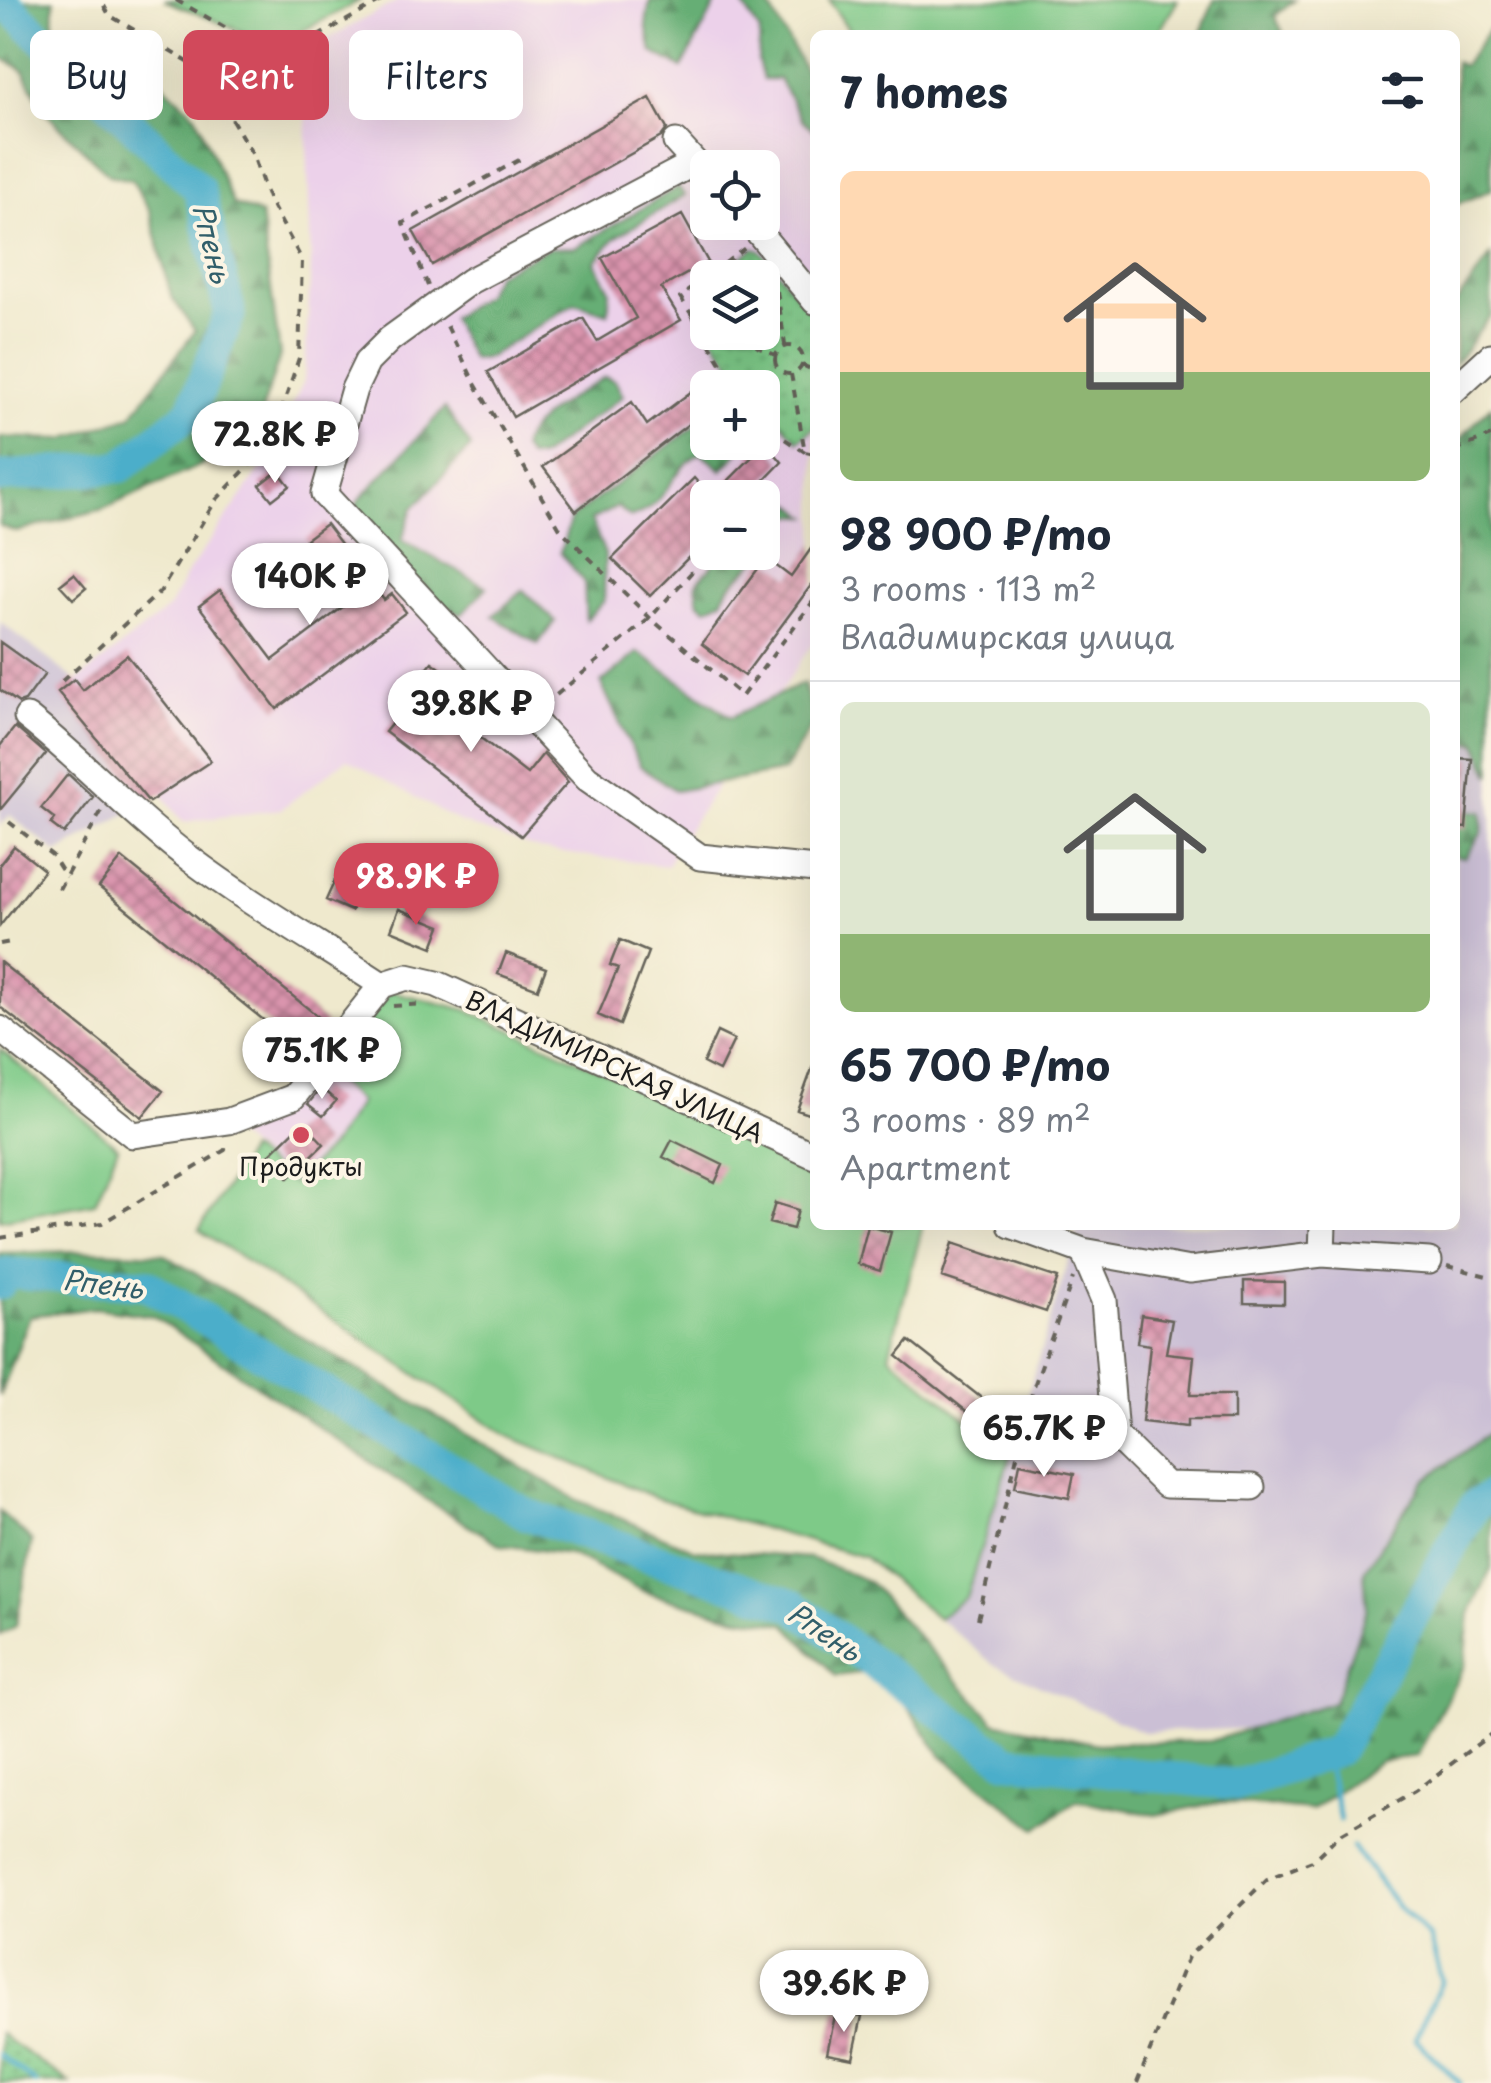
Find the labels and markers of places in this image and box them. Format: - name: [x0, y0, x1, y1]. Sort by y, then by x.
- pin: 72.8K ₽: [183, 401, 367, 486]
- pin: 140K ₽: [229, 543, 391, 628]
- pin: 39.8K ₽: [379, 670, 563, 755]
- pin: 98.9K ₽: [324, 843, 508, 928]
- pin: 75.1K ₽: [230, 1017, 414, 1102]
- marker: Продукты: [290, 1124, 312, 1146]
- place label: Продукты: [239, 1147, 363, 1185]
- pin: 65.7K ₽: [952, 1395, 1136, 1480]
- pin: 39.6K ₽: [752, 1950, 936, 2035]

